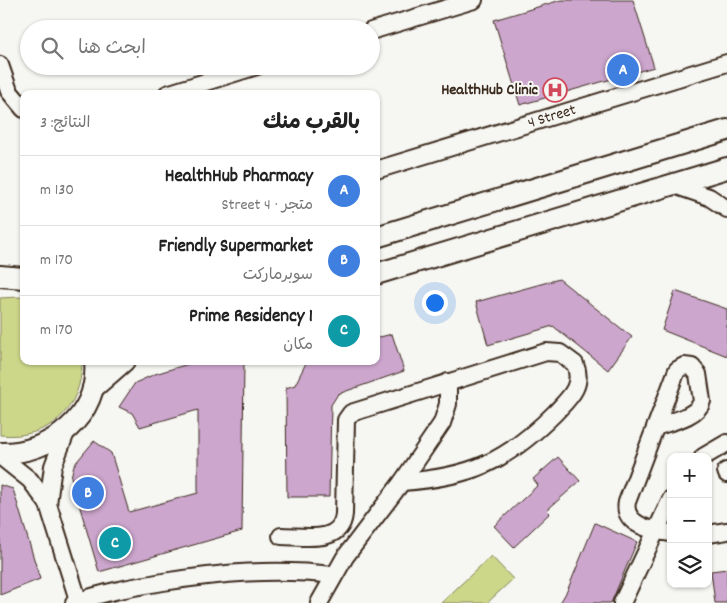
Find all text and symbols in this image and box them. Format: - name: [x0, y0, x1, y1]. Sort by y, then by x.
- search box: [20, 20, 380, 75]
- icon: search: [38, 34, 66, 62]
- text: ابحث هنا: [78, 36, 146, 63]
- pin: A: [607, 51, 639, 89]
- hospital icon: HealthHub Clinic: [542, 77, 568, 103]
- place label: HealthHub Clinic: [441, 79, 539, 102]
- street label: 4 Street: [525, 99, 579, 135]
- text: بالقرب منك: [263, 109, 360, 139]
- text: النتائج: 3: [40, 112, 90, 135]
- text: HealthHub Pharmacy: [165, 164, 313, 191]
- text: 130 m: [40, 179, 74, 202]
- text: A: [340, 179, 348, 202]
- text: متجر · 4 Street: [222, 194, 313, 217]
- text: Friendly Supermarket: [158, 234, 313, 261]
- text: 170 m: [40, 249, 73, 272]
- text: B: [340, 249, 348, 272]
- text: سوبرماركت: [243, 264, 313, 287]
- your location: [422, 290, 448, 316]
- text: Prime Residency 1: [189, 304, 313, 331]
- text: 170 m: [40, 319, 73, 342]
- text: C: [340, 319, 348, 342]
- text: مكان: [283, 334, 313, 357]
- map controls: [667, 453, 712, 588]
- button: +: [667, 453, 712, 498]
- pin: B: [72, 474, 104, 512]
- button: −: [667, 498, 712, 543]
- pin: C: [99, 524, 131, 562]
- button: layers: [667, 543, 712, 588]

